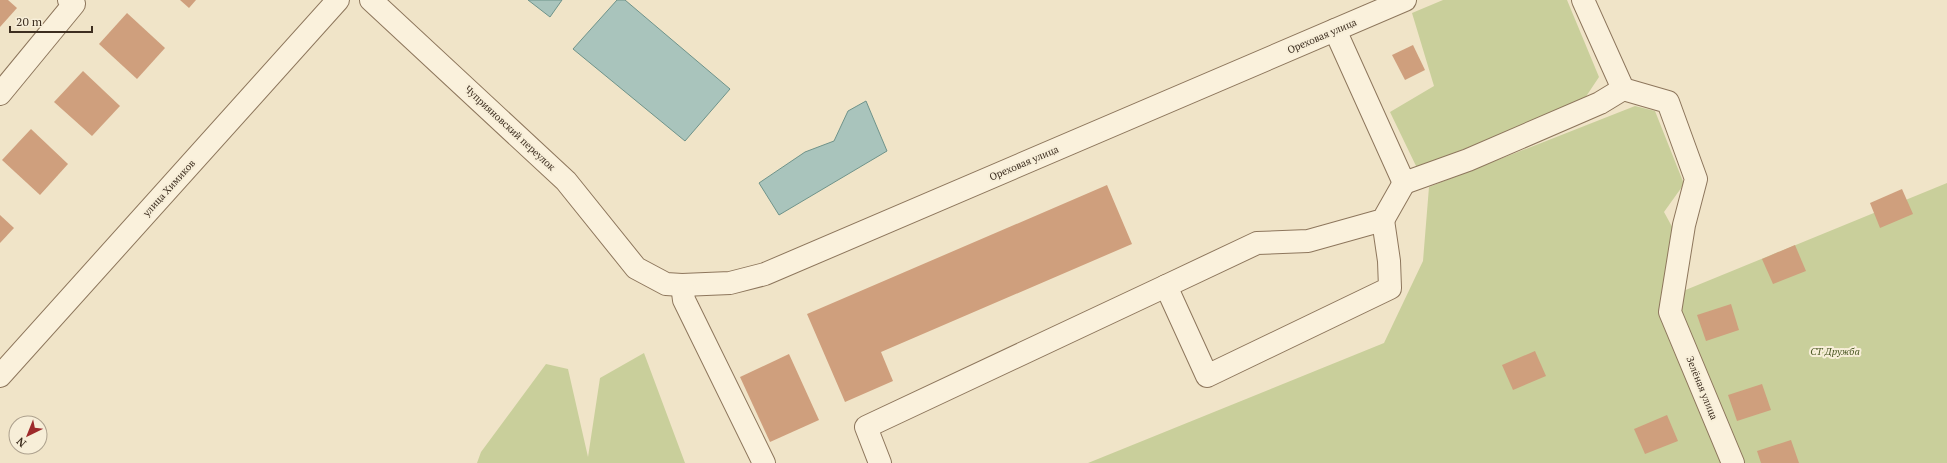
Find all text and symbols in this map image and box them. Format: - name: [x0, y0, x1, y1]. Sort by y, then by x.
- scale bar: [10, 8, 92, 34]
- text: 20 m: [16, 14, 43, 29]
- street label: Ореховая улица: [1285, 16, 1359, 56]
- street label: Чуприяновский переулок: [462, 83, 558, 174]
- street label: Ореховая улица: [987, 143, 1061, 183]
- street label: улица Химиков: [139, 157, 198, 220]
- park label: СТ Дружба: [1810, 345, 1860, 358]
- street label: Зелёная улица: [1683, 354, 1721, 422]
- north arrow: [8, 415, 48, 455]
- text: N: [13, 434, 29, 450]

